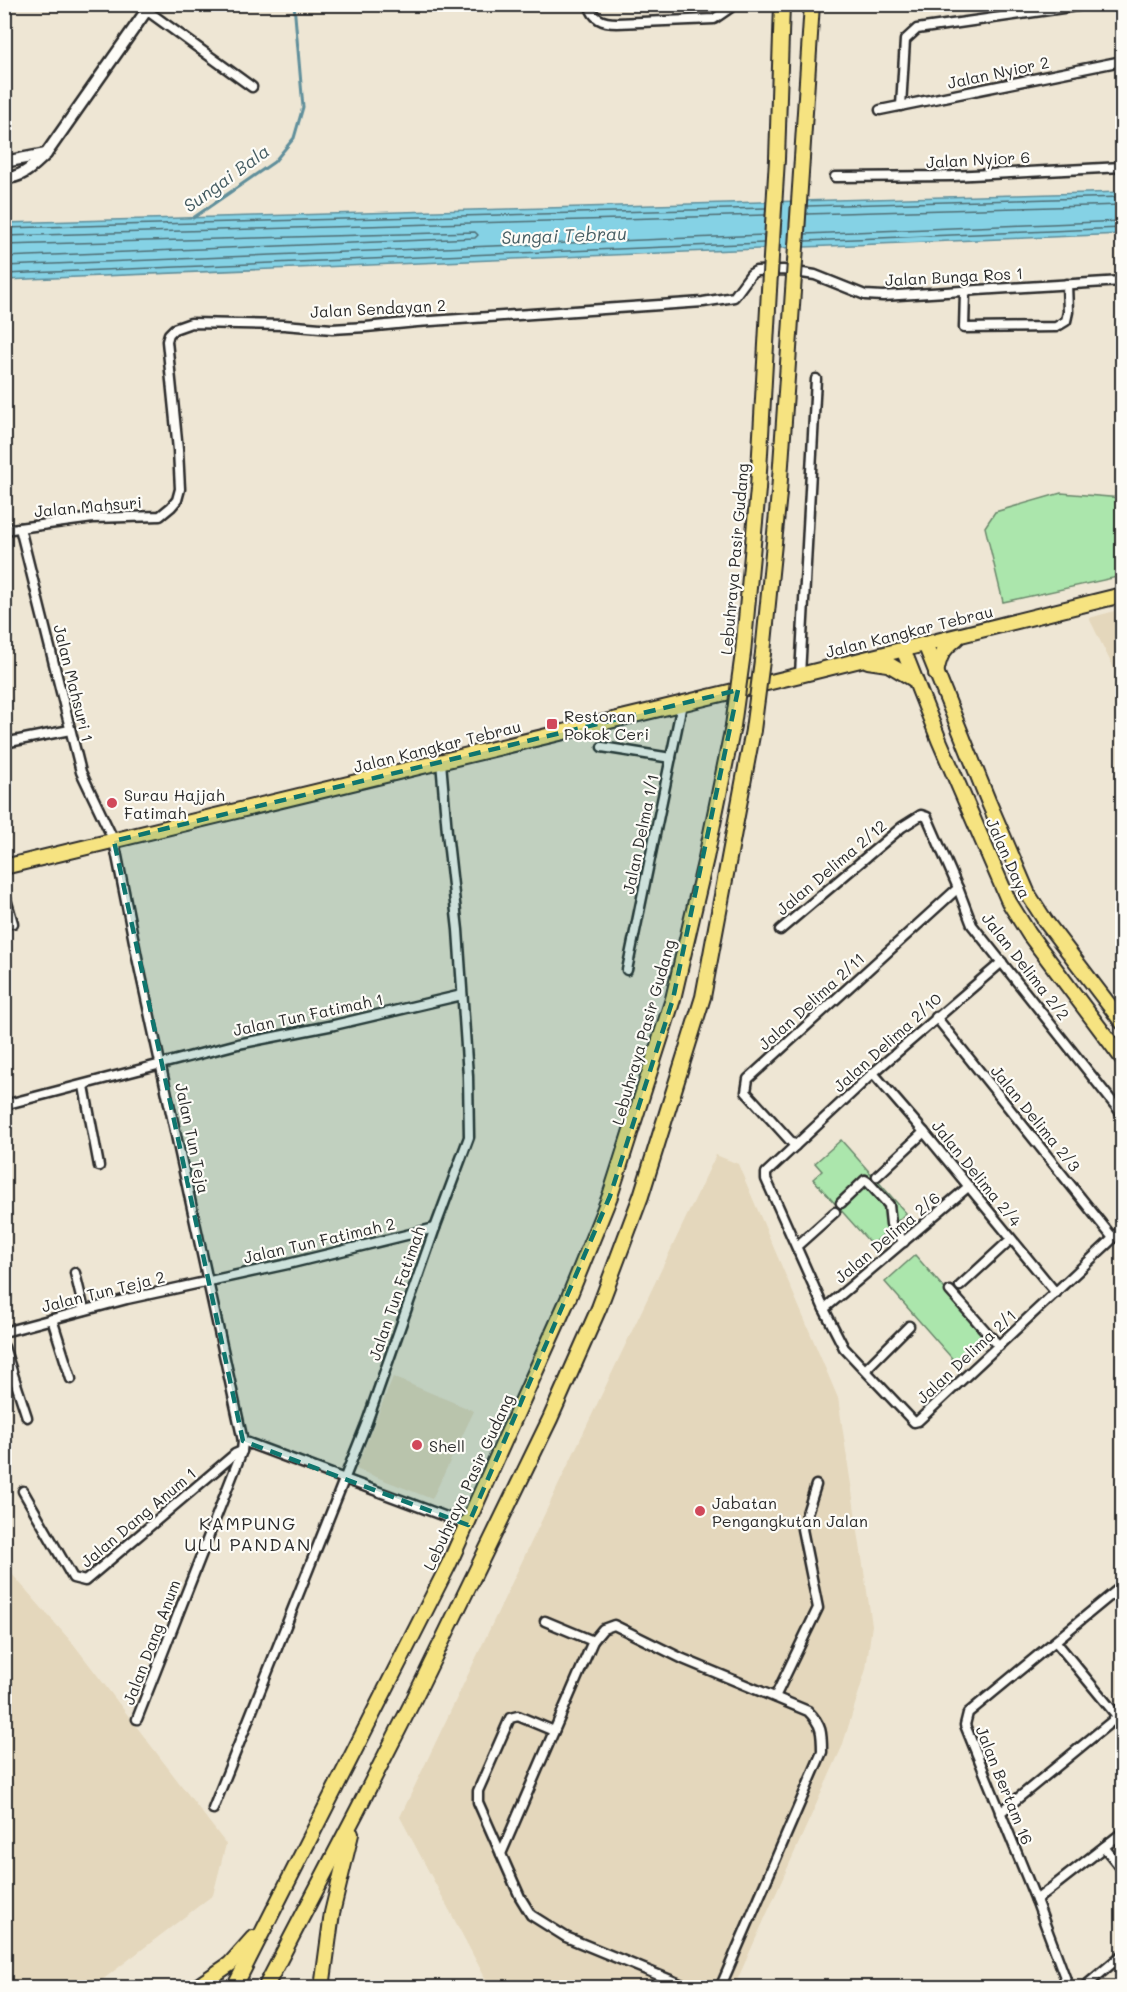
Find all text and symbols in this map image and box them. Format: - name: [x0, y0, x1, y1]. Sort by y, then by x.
- street label: Jalan Nyior 2: [945, 51, 1051, 93]
- water label: Sungai Bala: [178, 139, 274, 217]
- street label: Jalan Nyior 6: [925, 146, 1031, 172]
- water label: Sungai Tebrau: [501, 221, 627, 249]
- street label: Jalan Bunga Ros 1: [884, 262, 1024, 290]
- street label: Jalan Sendayan 2: [310, 294, 446, 322]
- street label: Lebuhraya Pasir Gudang: [715, 462, 753, 656]
- street label: Jalan Mahsuri: [33, 491, 143, 521]
- street label: Jalan Kangkar Tebrau: [823, 600, 995, 662]
- street label: Jalan Mahsuri 1: [49, 622, 99, 744]
- place label: Restoran Pokok Ceri: [564, 705, 649, 744]
- street label: Jalan Kangkar Tebrau: [351, 715, 523, 777]
- marker: Restoran Pokok Ceri: [545, 717, 559, 731]
- street label: Jalan Delma 1/1: [617, 772, 663, 896]
- place label: Surau Hajjah Fatimah: [124, 784, 225, 823]
- marker: Surau Hajjah Fatimah: [105, 796, 119, 810]
- street label: Jalan Daya: [982, 814, 1036, 902]
- street label: Jalan Delima 2/12: [771, 815, 891, 919]
- street label: Jalan Delima 2/2: [978, 908, 1074, 1024]
- street label: Lebuhraya Pasir Gudang: [606, 937, 680, 1127]
- street label: Jalan Delima 2/11: [753, 948, 869, 1054]
- street label: Jalan Tun Fatimah 1: [231, 988, 385, 1040]
- street label: Jalan Delima 2/10: [828, 988, 946, 1096]
- street label: Jalan Delima 2/3: [987, 1060, 1085, 1176]
- street label: Jalan Tun Teja: [171, 1081, 215, 1195]
- street label: Jalan Delima 2/4: [928, 1115, 1027, 1231]
- street label: Jalan Delima 2/6: [830, 1187, 944, 1287]
- street label: Jalan Tun Fatimah 2: [241, 1212, 397, 1268]
- street label: Jalan Tun Fatimah: [363, 1223, 429, 1363]
- street label: Jalan Tun Teja 2: [39, 1266, 167, 1316]
- street label: Jalan Delima 2/1: [912, 1304, 1020, 1408]
- street label: Lebuhraya Pasir Gudang: [418, 1390, 518, 1574]
- place label: Shell: [429, 1435, 465, 1456]
- marker: Shell: [410, 1438, 424, 1452]
- street label: Jalan Dang Anum 1: [76, 1462, 200, 1572]
- place label: Jabatan Pengangkutan Jalan: [712, 1492, 868, 1531]
- marker: Jabatan Pengangkutan Jalan: [693, 1504, 707, 1518]
- district label: KAMPUNG ULU PANDAN: [184, 1511, 312, 1556]
- street label: Jalan Dang Anum: [117, 1576, 185, 1708]
- street label: Jalan Bertam 16: [972, 1723, 1038, 1847]

